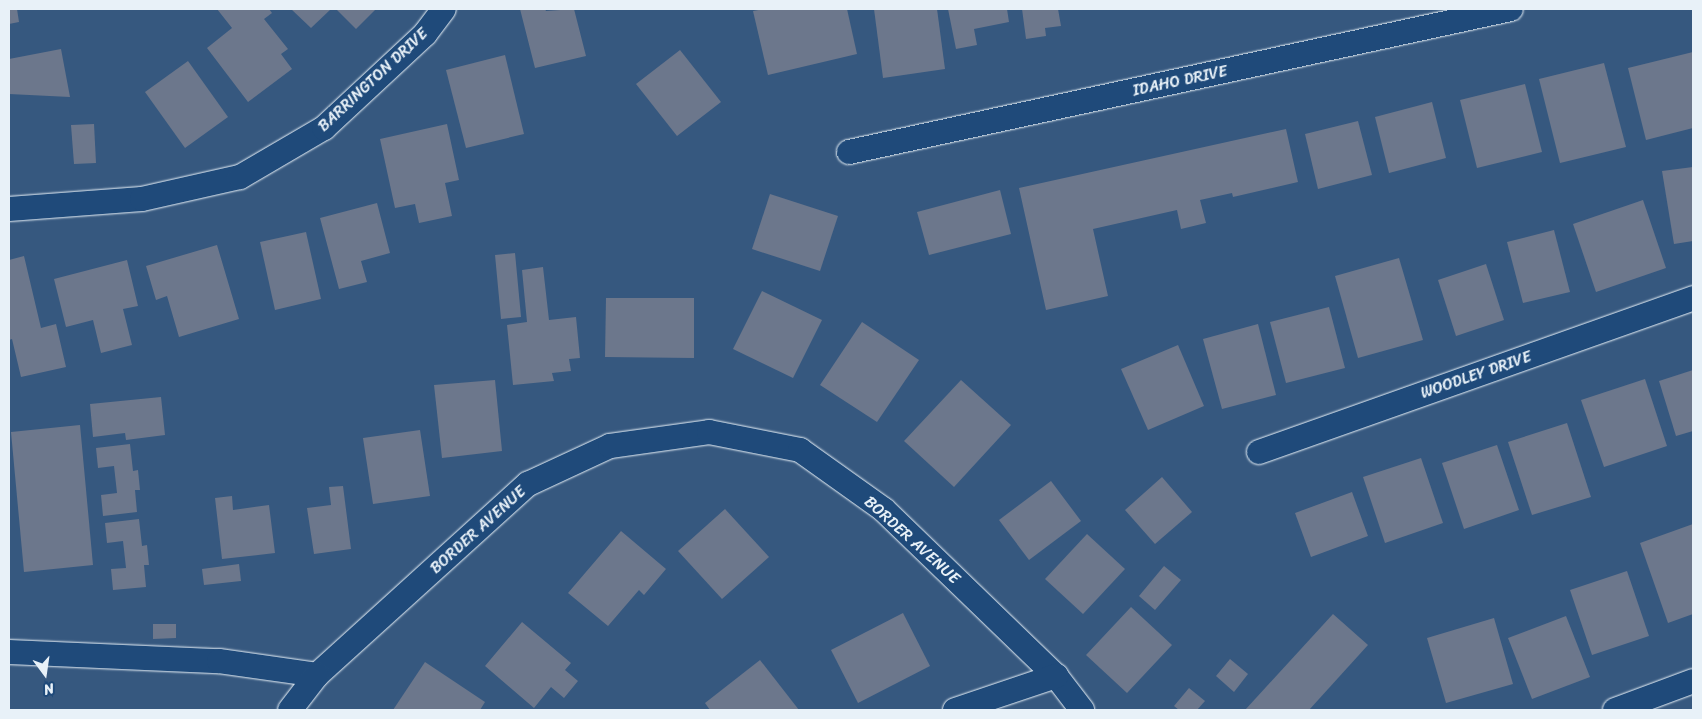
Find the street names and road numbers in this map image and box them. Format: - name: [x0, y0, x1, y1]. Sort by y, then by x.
- street label: BARRINGTON DRIVE: [314, 24, 432, 136]
- street label: IDAHO DRIVE: [1131, 62, 1229, 100]
- street label: WOODLEY DRIVE: [1418, 347, 1534, 403]
- street label: BORDER AVENUE: [426, 482, 530, 578]
- street label: BORDER AVENUE: [860, 492, 964, 588]

